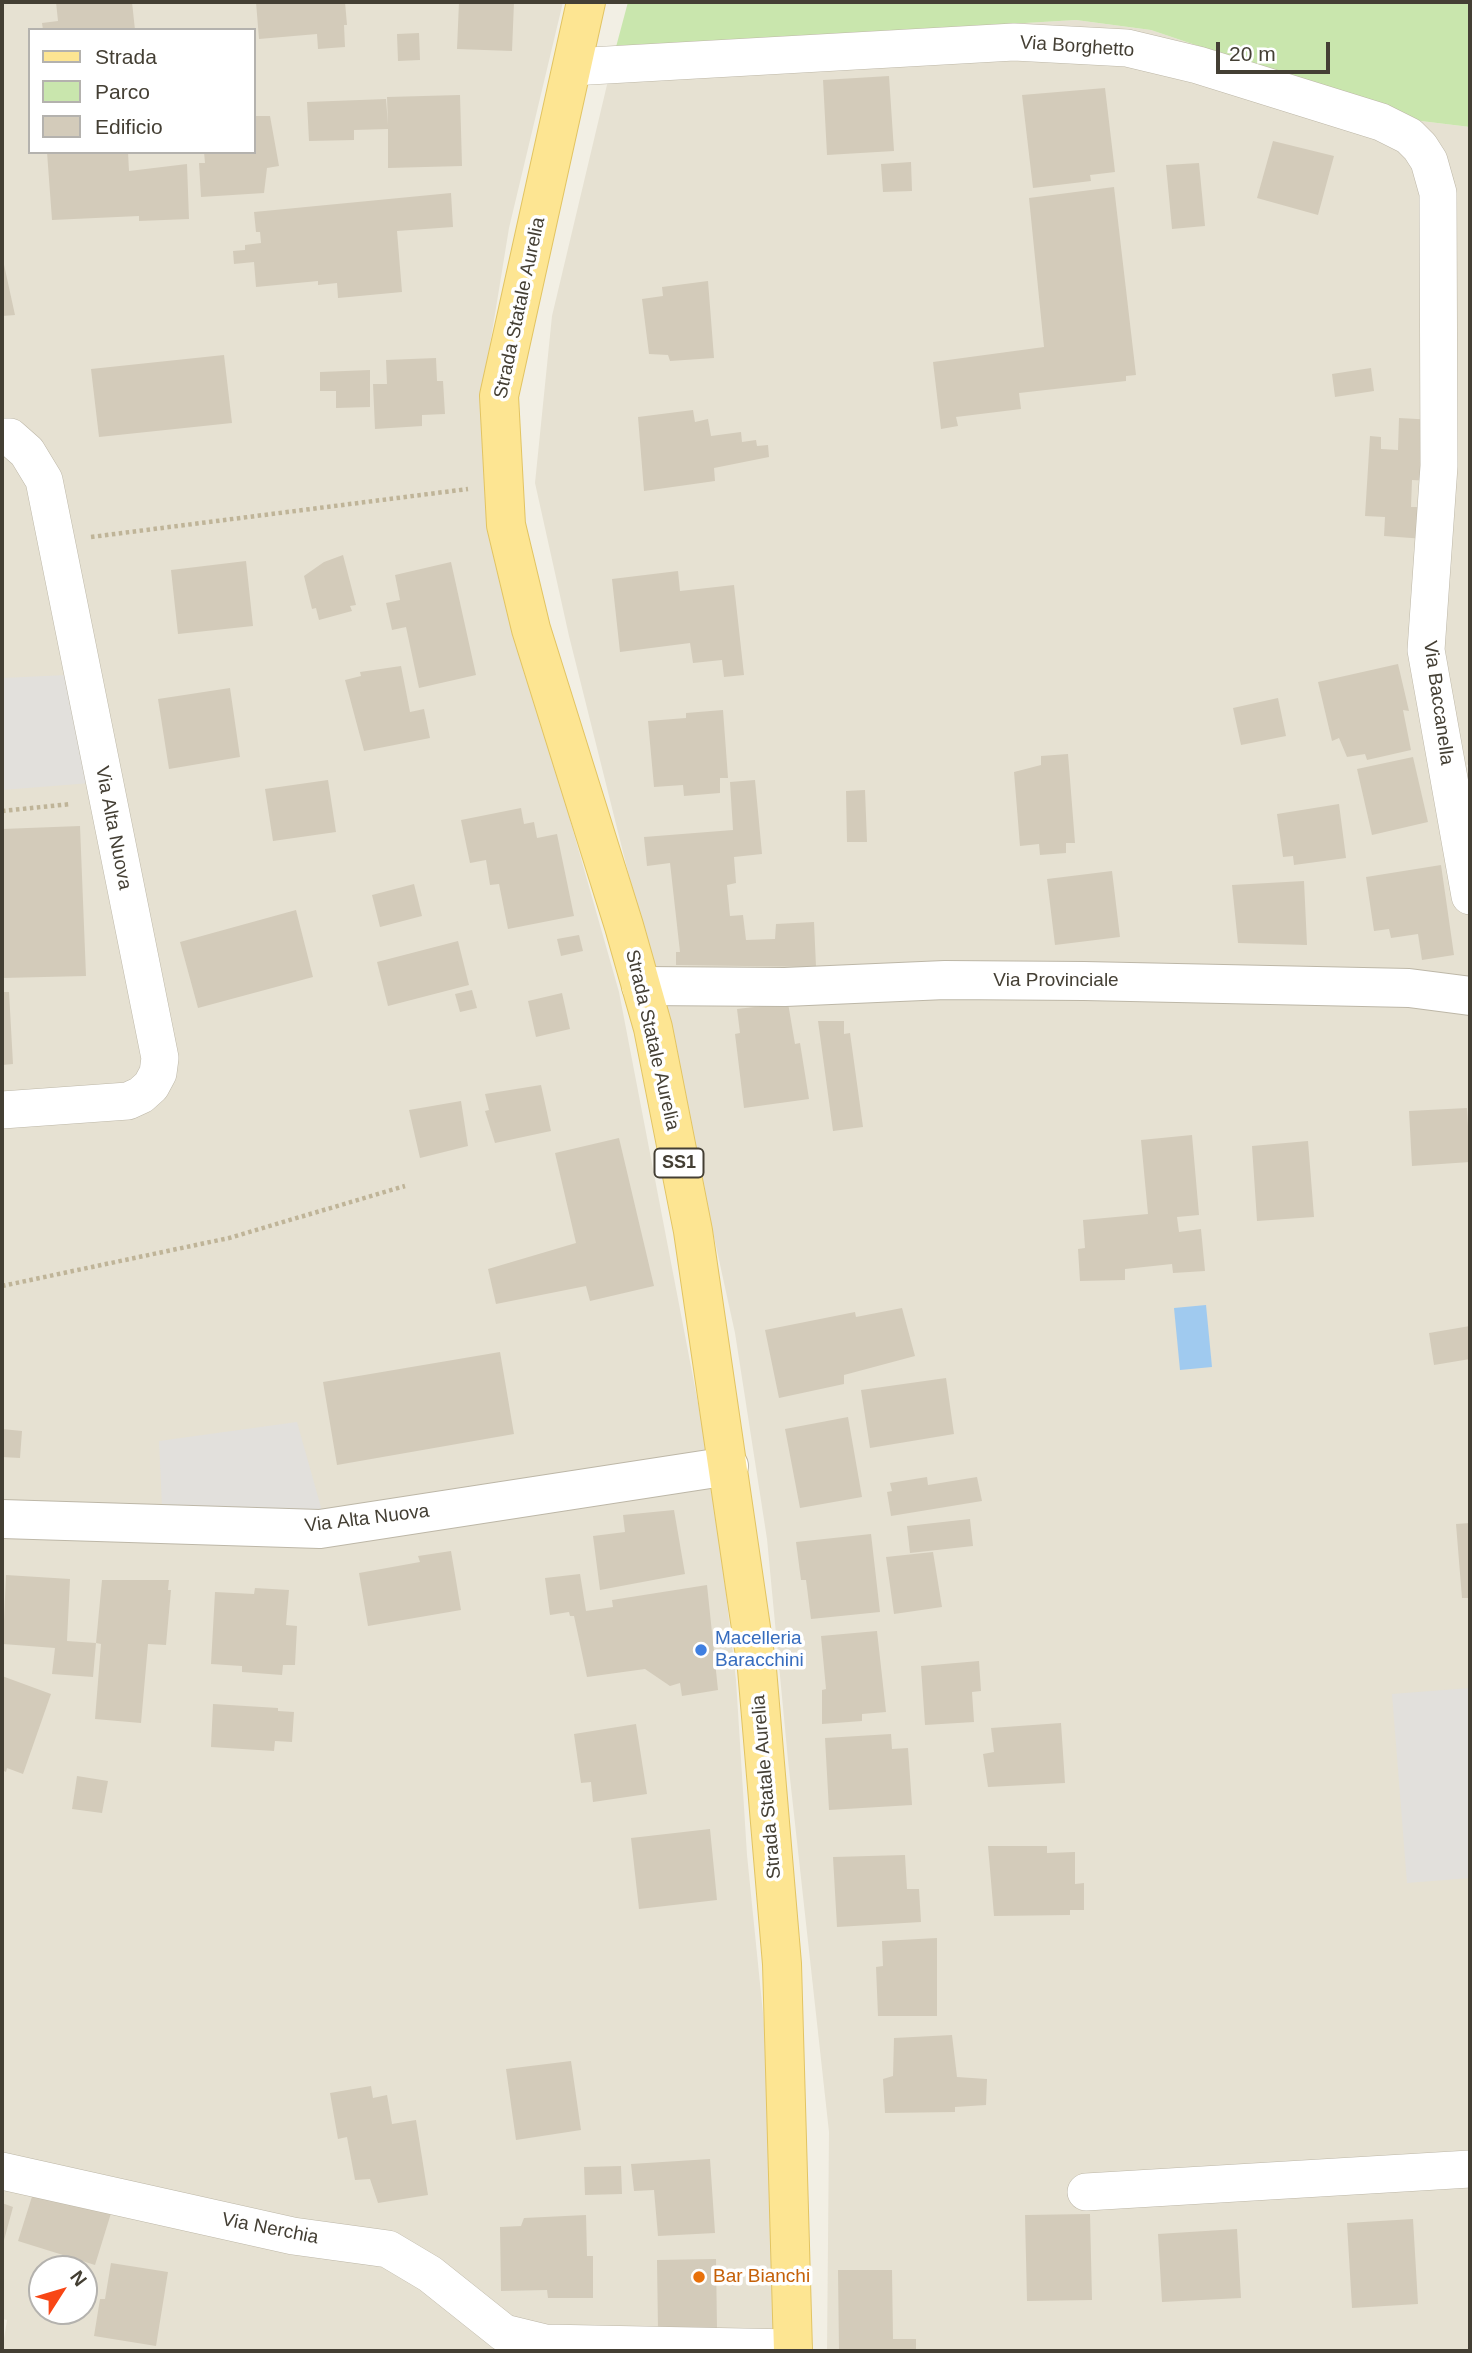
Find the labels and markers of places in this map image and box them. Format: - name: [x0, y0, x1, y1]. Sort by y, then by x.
- place label: Macelleria Baracchini: [715, 1628, 804, 1672]
- marker: Macelleria Baracchini: [693, 1642, 709, 1658]
- place label: Bar Bianchi: [713, 2266, 810, 2288]
- marker: Bar Bianchi: [691, 2269, 707, 2285]

